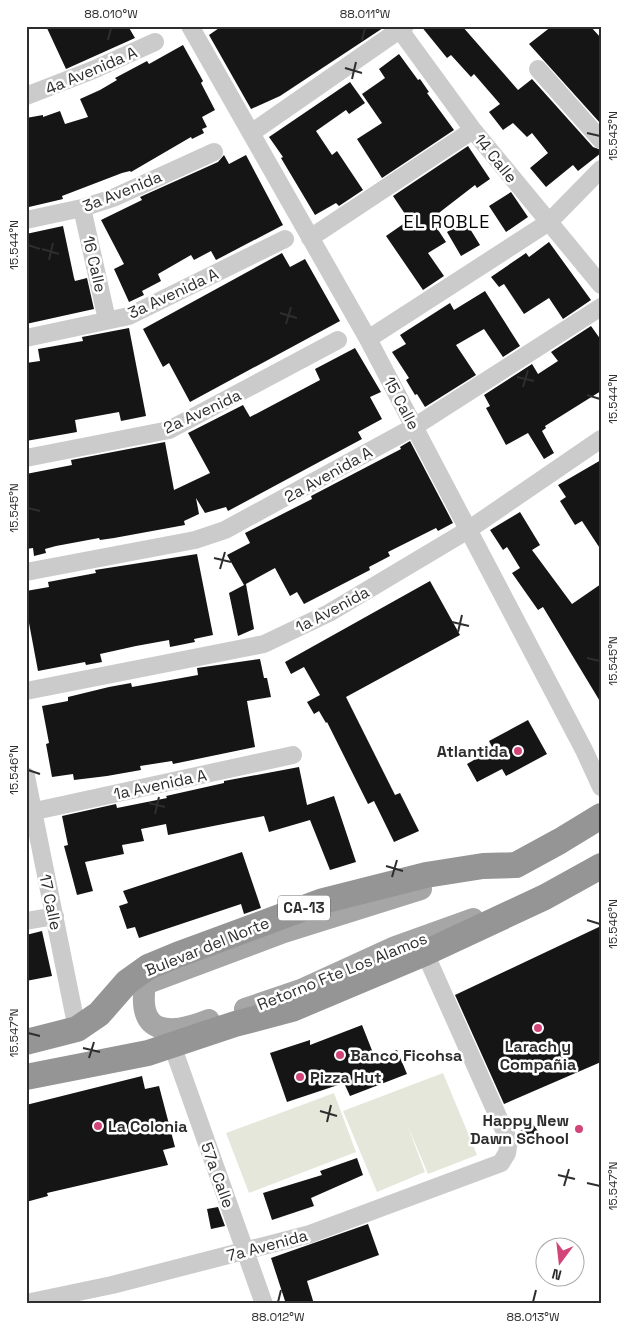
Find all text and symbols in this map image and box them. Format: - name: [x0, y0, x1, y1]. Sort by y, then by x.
- text: 88.010°W: [84, 6, 138, 22]
- text: 88.011°W: [340, 6, 391, 22]
- street label: 4a Avenida A: [42, 42, 140, 99]
- text: 15.543°N: [605, 111, 621, 161]
- street label: 14 Calle: [469, 129, 522, 187]
- street label: 3a Avenida: [80, 166, 165, 217]
- district label: EL ROBLE: [404, 210, 490, 233]
- text: 15.544°N: [6, 220, 22, 270]
- street label: 16 Calle: [78, 234, 111, 294]
- street label: 3a Avenida A: [125, 263, 222, 324]
- street label: 15 Calle: [379, 373, 424, 433]
- text: 15.544°N: [605, 374, 621, 424]
- street label: 2a Avenida: [160, 384, 245, 439]
- street label: 2a Avenida A: [281, 442, 376, 507]
- text: 15.545°N: [6, 483, 22, 533]
- street label: 1a Avenida: [292, 581, 373, 638]
- text: 15.545°N: [605, 636, 621, 686]
- place label: Atlantida: [437, 741, 508, 762]
- text: 15.546°N: [6, 745, 22, 795]
- marker: Atlantida: [512, 745, 524, 757]
- street label: 1a Avenida A: [112, 764, 209, 805]
- street label: 17 Calle: [34, 872, 67, 932]
- road number: CA-13: [278, 896, 330, 920]
- text: 15.546°N: [605, 899, 621, 949]
- street label: Bulevar del Norte: [142, 912, 272, 981]
- street label: Retorno Fte Los Alamos: [254, 928, 430, 1015]
- text: 15.547°N: [6, 1009, 22, 1057]
- marker: Larach y Compañia: [532, 1022, 544, 1034]
- place label: Larach y Compañia: [500, 1036, 576, 1075]
- place label: Banco Ficohsa: [350, 1045, 462, 1066]
- marker: Banco Ficohsa: [334, 1049, 346, 1061]
- place label: Pizza Hut: [310, 1067, 381, 1088]
- marker: Pizza Hut: [294, 1071, 306, 1083]
- place label: Happy New Dawn School: [470, 1110, 569, 1149]
- place label: La Colonia: [108, 1116, 188, 1137]
- marker: La Colonia: [92, 1120, 104, 1132]
- marker: Happy New Dawn School: [573, 1123, 585, 1135]
- street label: 57a Calle: [196, 1139, 239, 1211]
- text: 15.547°N: [605, 1162, 621, 1210]
- street label: 7a Avenida: [224, 1225, 310, 1266]
- north arrow: [534, 1238, 584, 1288]
- text: N: [550, 1265, 564, 1284]
- text: 88.012°W: [252, 1309, 305, 1325]
- text: 88.013°W: [507, 1309, 560, 1325]

